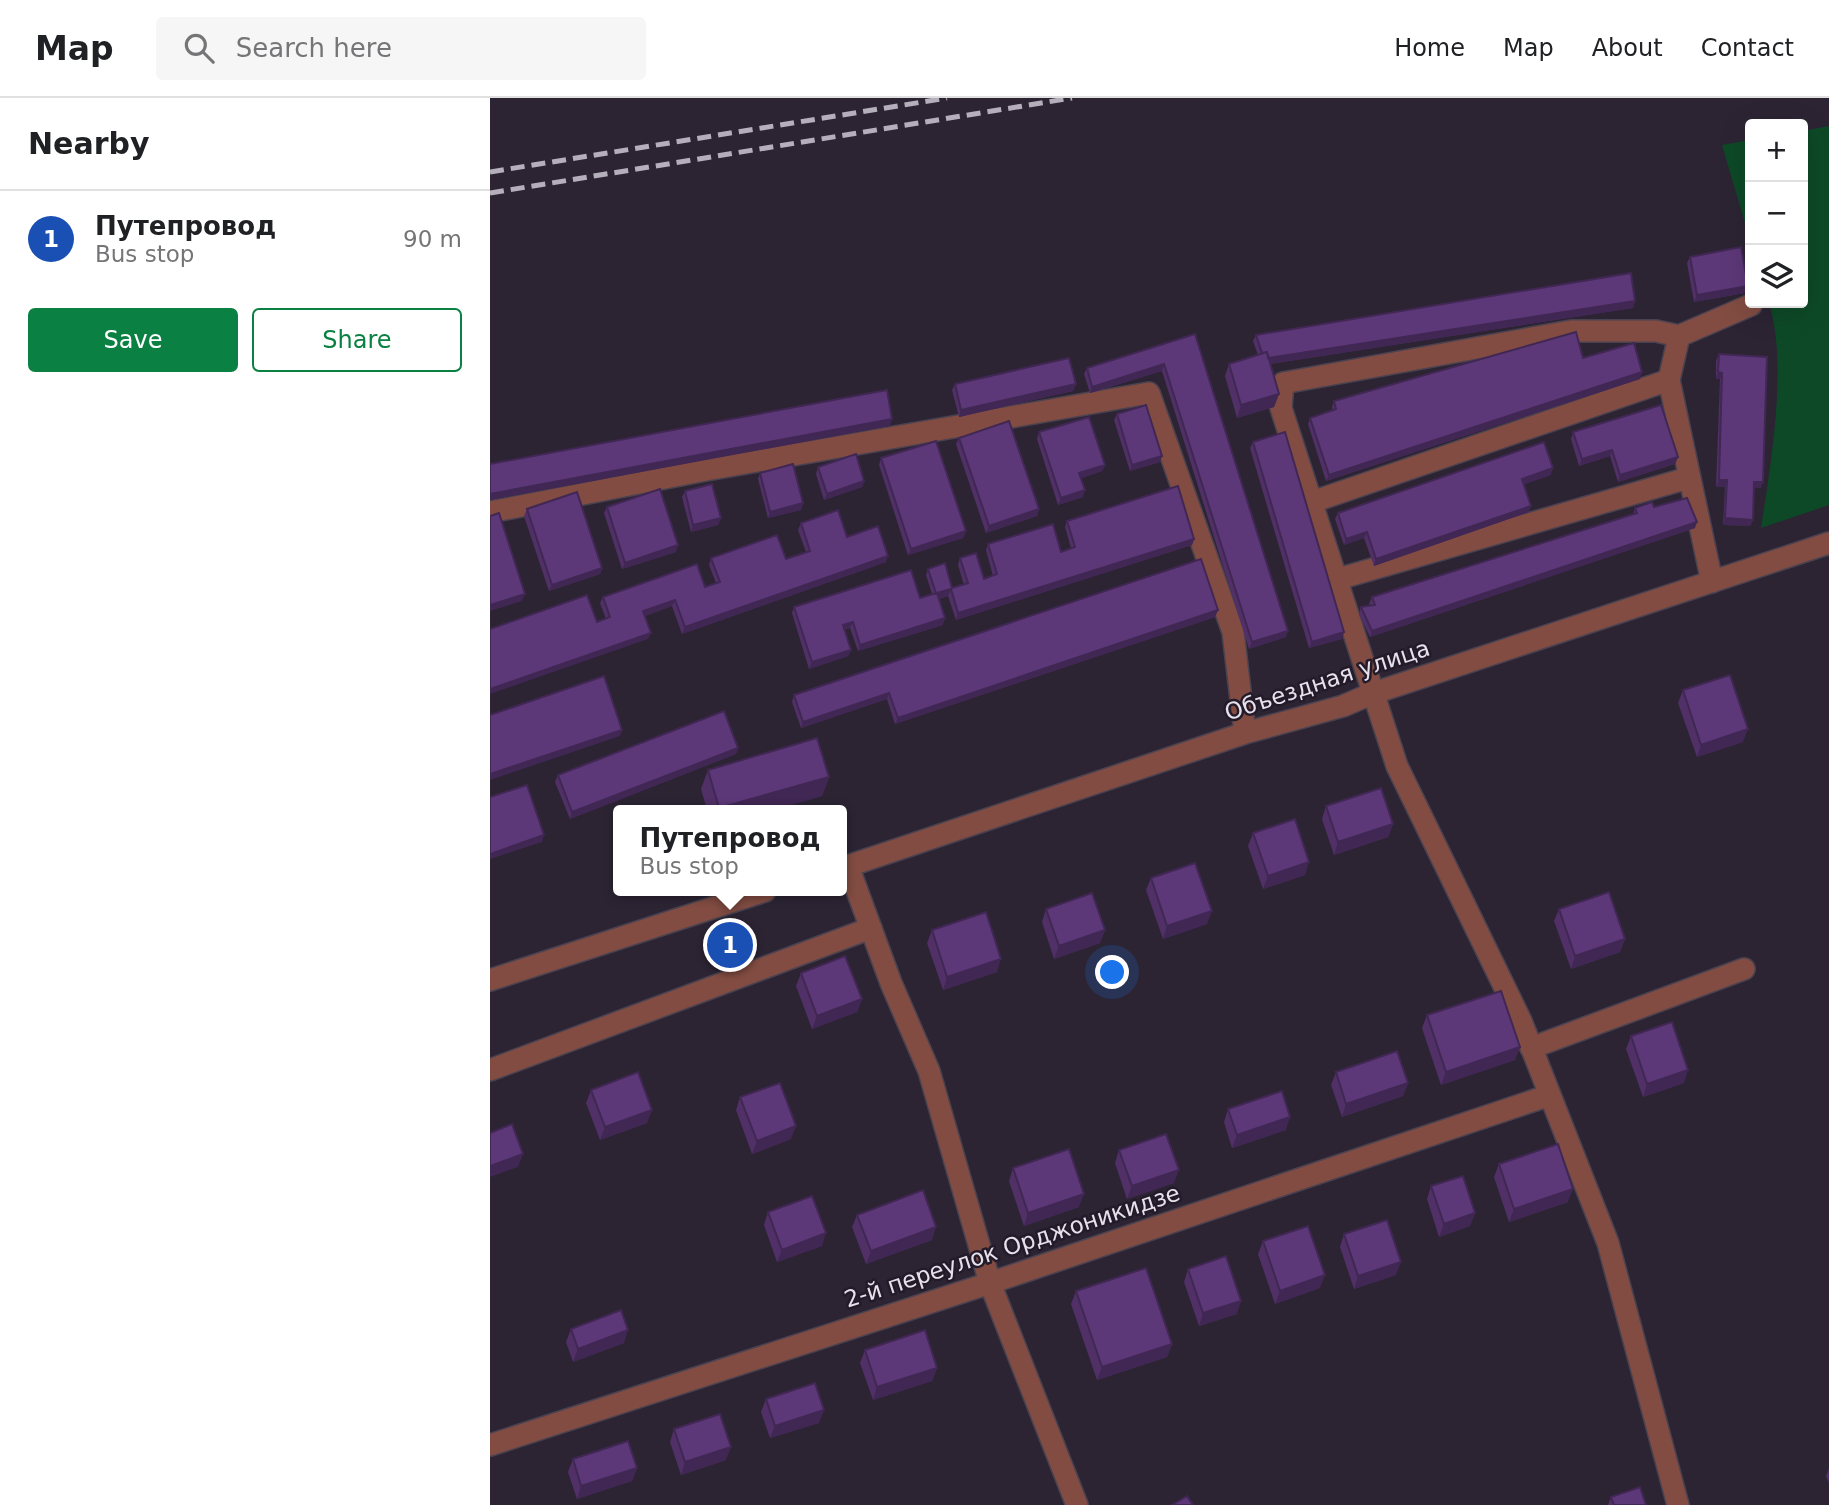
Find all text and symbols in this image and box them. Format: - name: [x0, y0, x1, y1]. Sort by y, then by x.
- search box: [156, 17, 646, 80]
- text: Map: [35, 29, 114, 68]
- icon: search: [180, 29, 218, 67]
- text: Search here: [236, 33, 392, 63]
- text: Home: [1394, 34, 1465, 62]
- text: Map: [1503, 34, 1554, 62]
- text: About: [1592, 34, 1663, 62]
- text: Contact: [1701, 34, 1794, 62]
- map controls: [1745, 119, 1808, 308]
- button: +: [1745, 119, 1808, 182]
- text: Nearby: [28, 126, 150, 161]
- button: −: [1745, 182, 1808, 245]
- text: Путепровод: [95, 211, 276, 241]
- text: 1: [43, 226, 59, 252]
- text: 90 m: [403, 226, 462, 252]
- text: Bus stop: [95, 241, 194, 267]
- button: layers: [1745, 245, 1808, 308]
- button: Save: [28, 308, 238, 372]
- button: Share: [252, 308, 462, 372]
- street label: Объездная улица: [1221, 635, 1433, 725]
- popup: [613, 805, 847, 896]
- text: Путепровод: [639, 823, 821, 853]
- text: Bus stop: [639, 853, 739, 879]
- pin: 1: [707, 919, 753, 971]
- your location: [1095, 955, 1129, 989]
- street label: 2-й переулок Орджоникидзе: [841, 1179, 1183, 1313]

